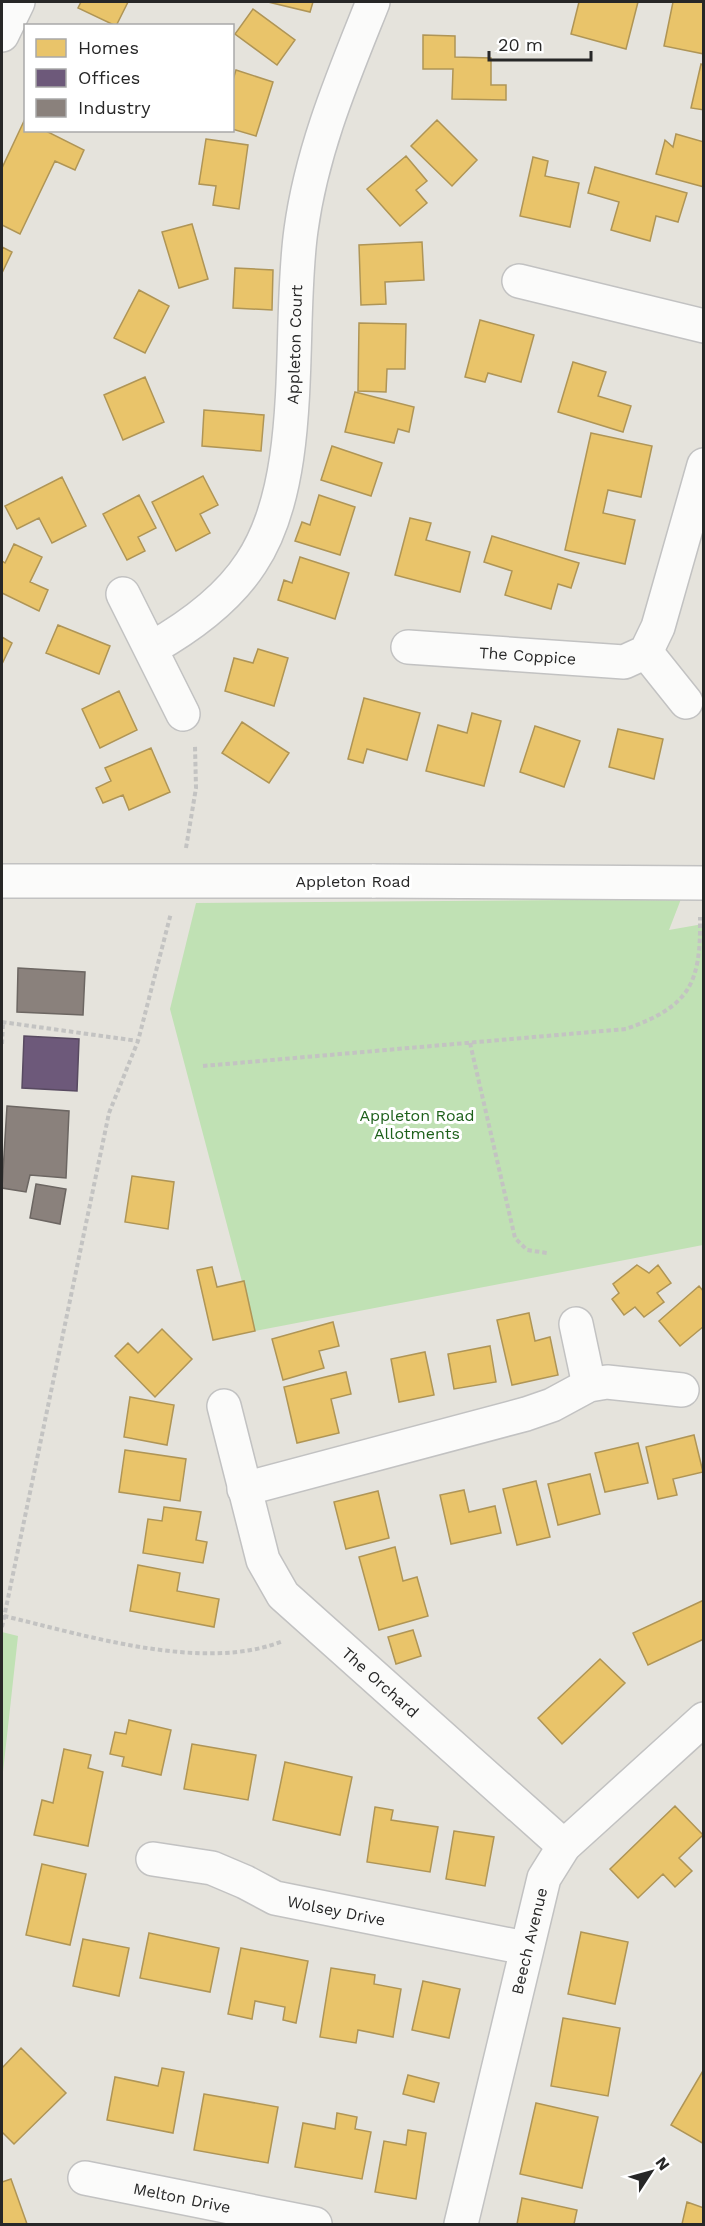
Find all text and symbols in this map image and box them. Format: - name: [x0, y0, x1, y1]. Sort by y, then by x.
- legend: [24, 24, 234, 132]
- scale bar: [489, 24, 591, 62]
- text: 20 m: [498, 34, 543, 55]
- text: Homes: [78, 37, 139, 58]
- text: Offices: [78, 67, 140, 88]
- text: Industry: [78, 97, 151, 118]
- street label: Appleton Court: [283, 284, 306, 405]
- street label: The Coppice: [479, 643, 577, 669]
- street label: Appleton Road: [295, 872, 411, 891]
- park label: Appleton Road Allotments: [359, 1106, 475, 1143]
- street label: The Orchard: [338, 1643, 423, 1722]
- street label: Beech Avenue: [507, 1886, 551, 1996]
- street label: Wolsey Drive: [285, 1892, 387, 1930]
- north arrow: [621, 2142, 681, 2202]
- text: N: [652, 2153, 674, 2174]
- street label: Melton Drive: [132, 2179, 232, 2217]

